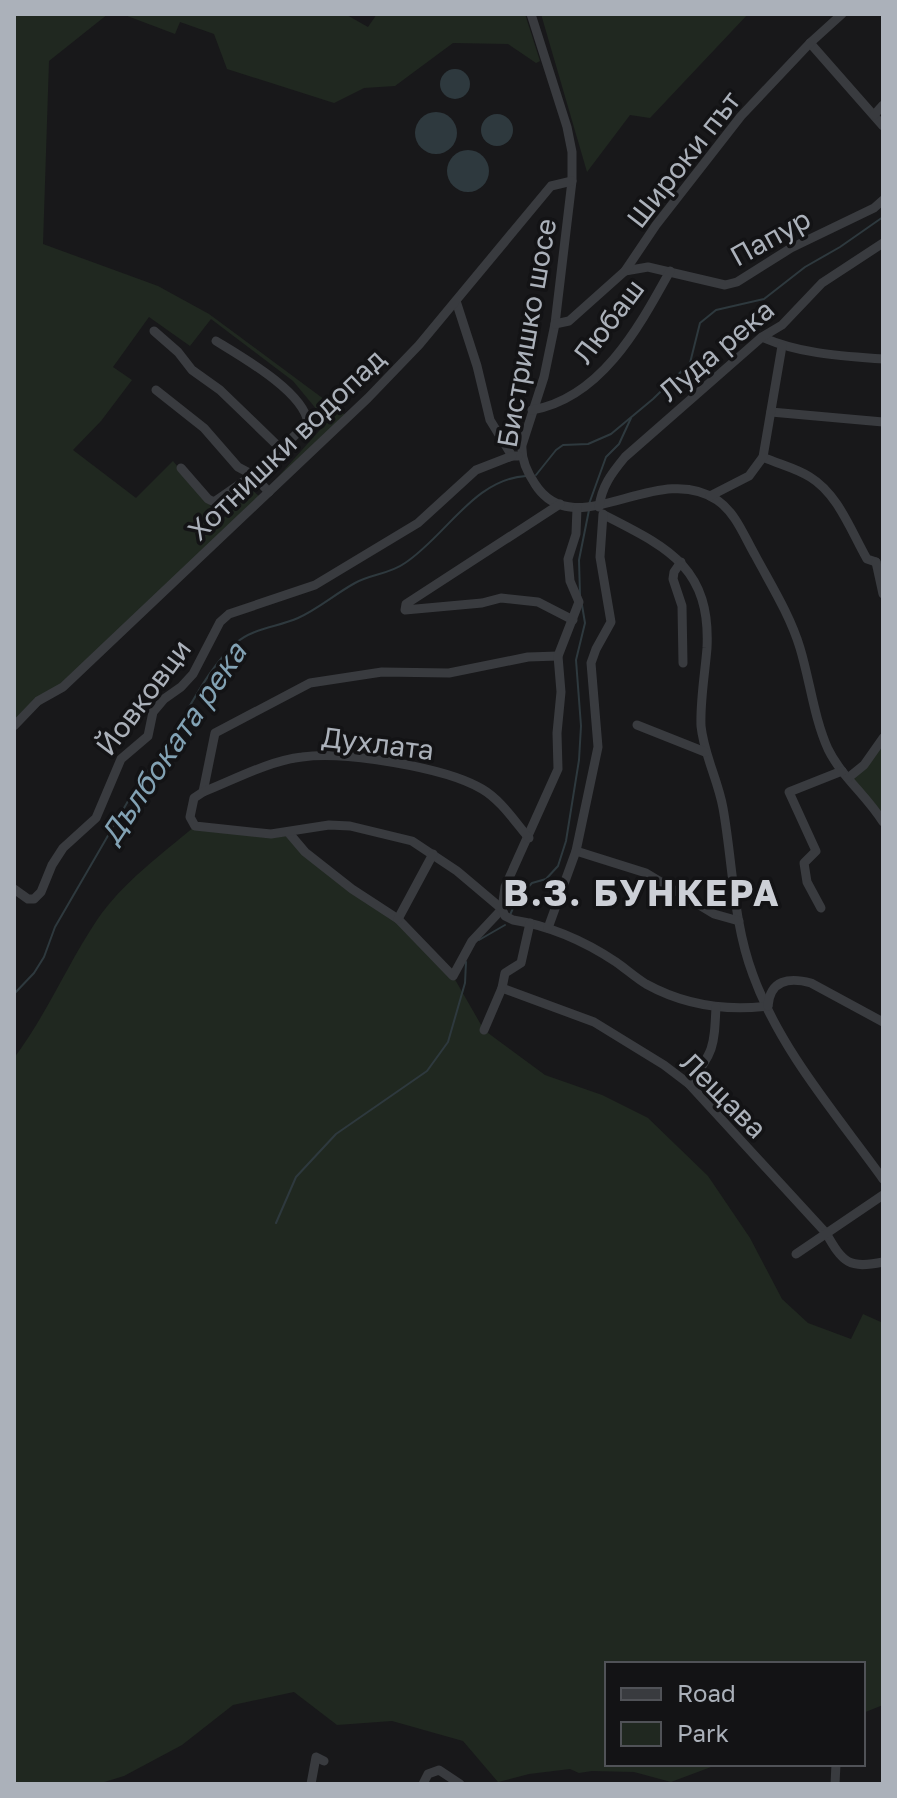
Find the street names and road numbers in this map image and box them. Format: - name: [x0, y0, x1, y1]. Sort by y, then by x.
- street label: Широки път: [619, 84, 747, 234]
- street label: Папур: [724, 202, 816, 272]
- street label: Бистришко шосе: [490, 216, 562, 450]
- street label: Любаш: [566, 272, 650, 370]
- street label: Луда река: [652, 292, 780, 408]
- street label: Хотнишки водопад: [181, 342, 391, 546]
- street label: Йовковци: [89, 633, 197, 761]
- street label: Духлата: [320, 720, 436, 766]
- street label: Лещава: [674, 1045, 774, 1145]

